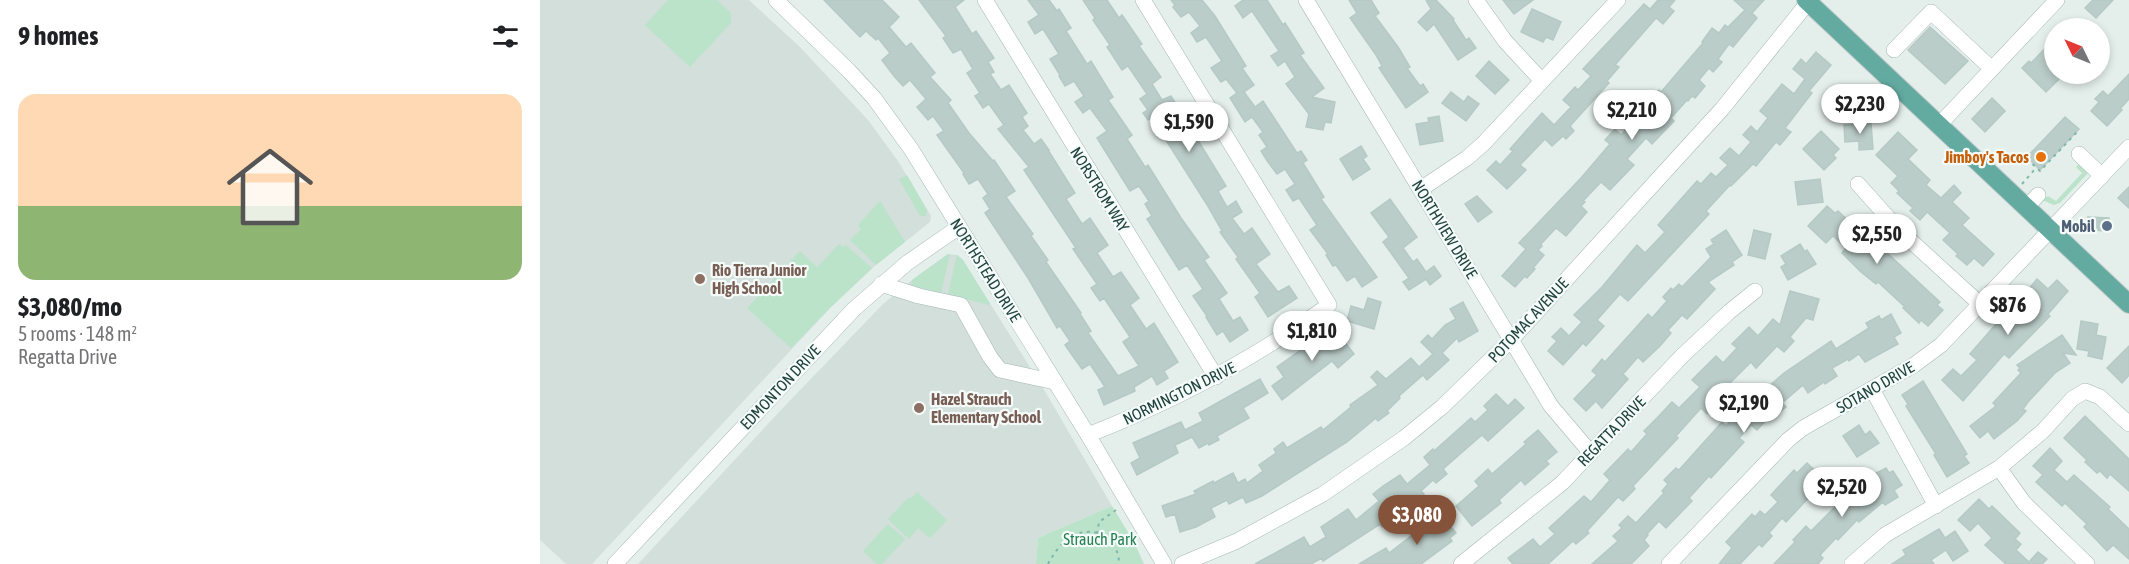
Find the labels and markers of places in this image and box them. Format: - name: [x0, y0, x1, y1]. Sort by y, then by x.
- pin: $2,230: [1811, 84, 1909, 135]
- pin: $2,210: [1583, 90, 1681, 141]
- pin: $1,590: [1140, 102, 1238, 153]
- place label: Jimboy's Tacos: [1943, 148, 2029, 166]
- marker: Jimboy's Tacos: [2034, 150, 2048, 164]
- pin: $2,550: [1828, 214, 1926, 265]
- place label: Mobil: [2061, 217, 2096, 235]
- marker: Mobil: [2100, 219, 2114, 233]
- place label: Rio Tierra Junior High School: [712, 261, 807, 297]
- marker: Rio Tierra Junior High School: [693, 272, 707, 286]
- pin: $876: [1972, 285, 2044, 336]
- pin: $1,810: [1263, 311, 1361, 362]
- pin: $2,190: [1695, 383, 1793, 434]
- place label: Hazel Strauch Elementary School: [931, 390, 1042, 426]
- marker: Hazel Strauch Elementary School: [912, 401, 926, 415]
- pin: $2,520: [1793, 467, 1891, 518]
- pin: $3,080: [1368, 495, 1466, 546]

